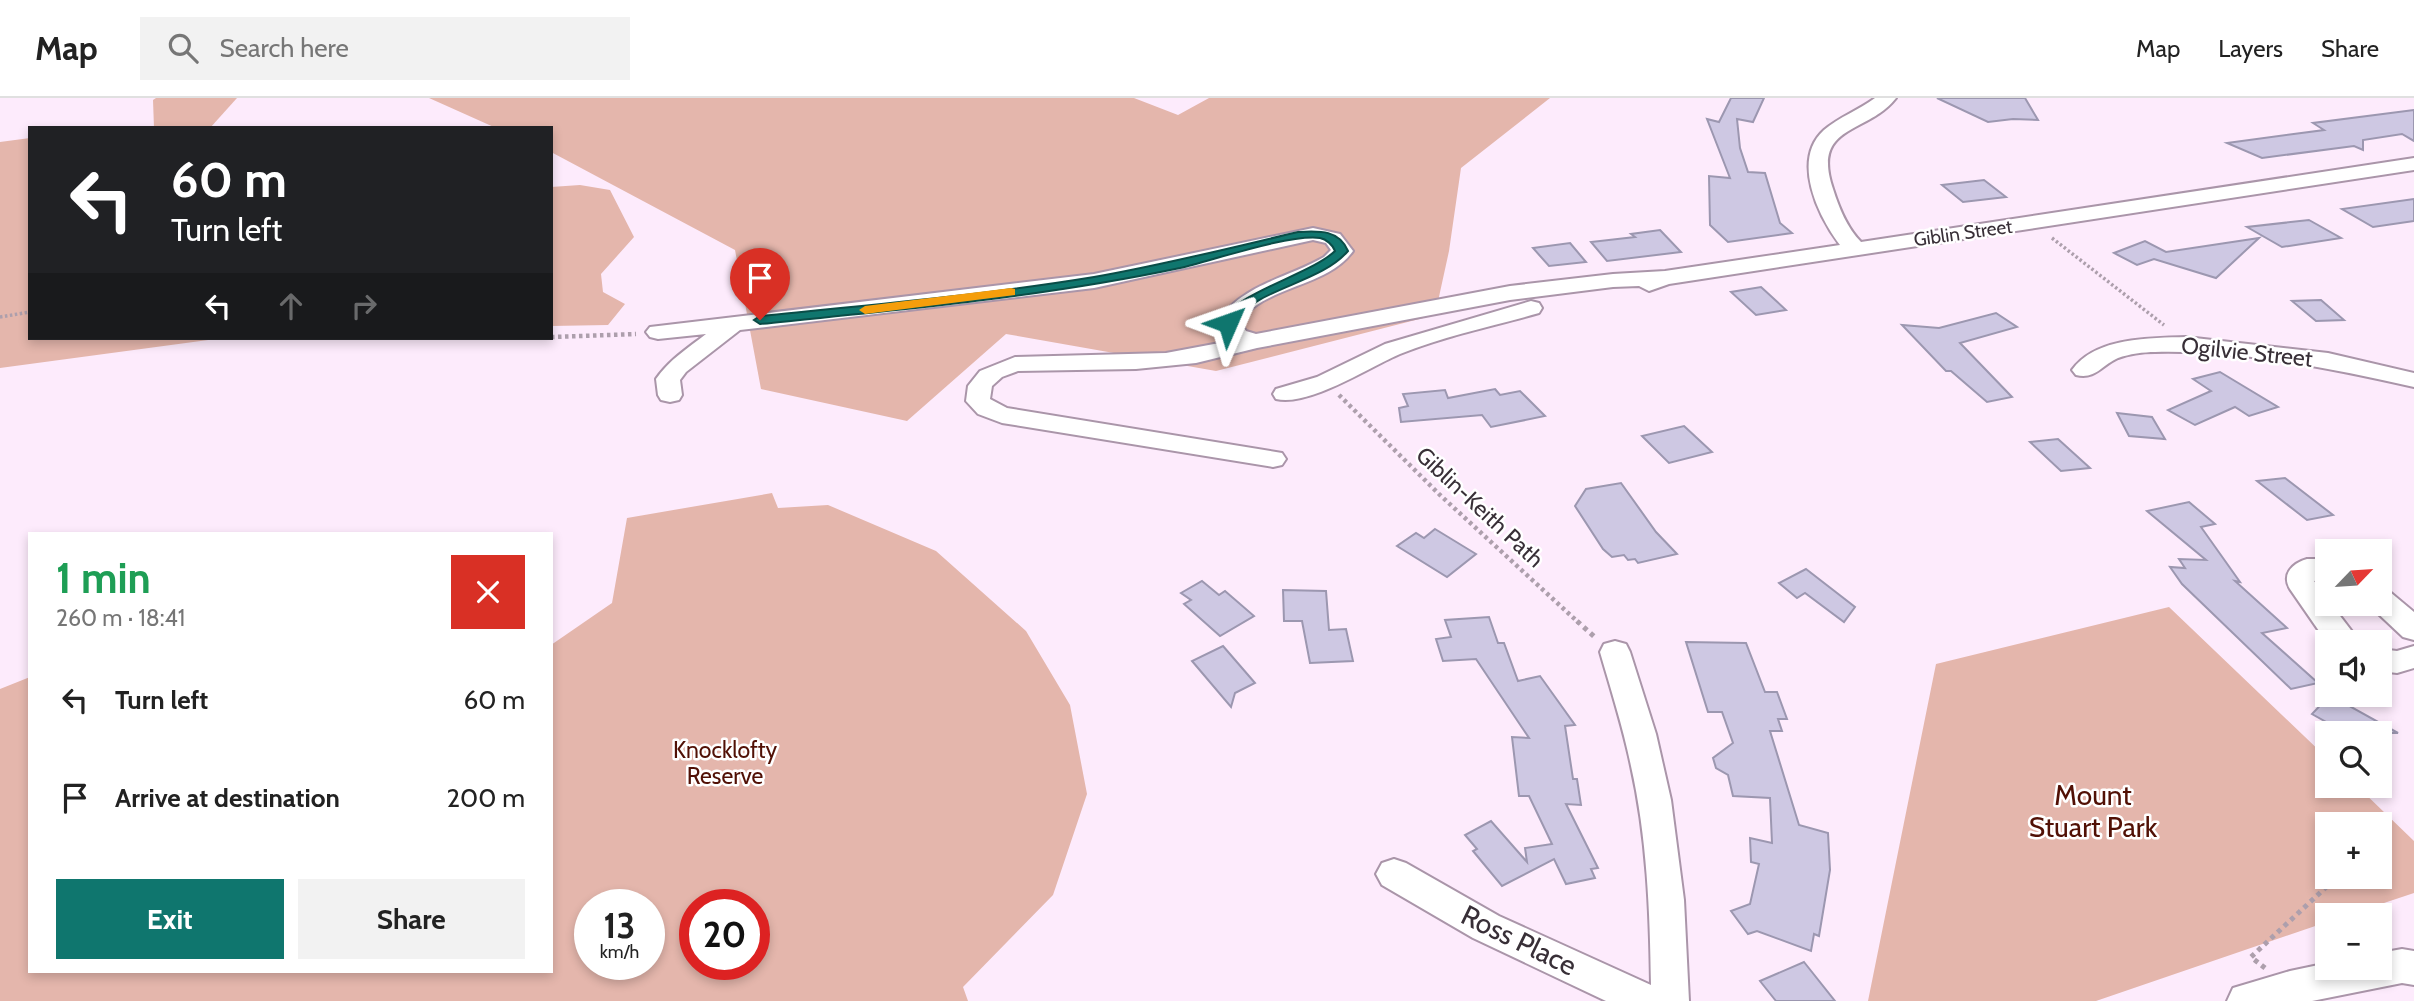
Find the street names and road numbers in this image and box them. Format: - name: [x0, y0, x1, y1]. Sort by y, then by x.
- street label: Giblin Street: [1912, 215, 2014, 251]
- street label: Ogilvie Street: [2180, 331, 2314, 373]
- street label: Giblin-Keith Path: [1410, 441, 1550, 573]
- street label: Ross Place: [1456, 898, 1582, 982]

